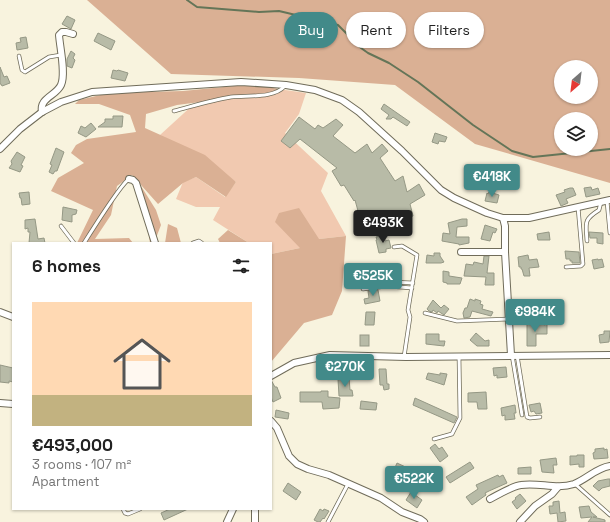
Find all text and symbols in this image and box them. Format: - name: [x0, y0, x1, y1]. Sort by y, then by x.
- chip: Buy: [284, 12, 338, 48]
- chip: Rent: [346, 12, 406, 48]
- chip: Filters: [414, 12, 484, 48]
- north arrow: [554, 60, 598, 104]
- map controls: [554, 60, 598, 156]
- button: layers: [554, 112, 598, 156]
- pin: €418K: [464, 164, 520, 198]
- text: €418K: [473, 168, 511, 185]
- pin: €493K: [355, 210, 411, 244]
- text: €493K: [362, 214, 404, 231]
- text: 6 homes: [32, 255, 101, 277]
- icon: filters: [230, 255, 252, 277]
- pin: €525K: [345, 263, 401, 297]
- text: €525K: [353, 267, 393, 284]
- pin: €984K: [507, 299, 563, 333]
- text: €984K: [514, 303, 556, 320]
- icon: home: [106, 328, 178, 400]
- pin: €270K: [317, 354, 373, 388]
- text: €270K: [325, 358, 365, 375]
- text: €493,000: [32, 434, 113, 456]
- text: 3 rooms · 107 m²: [32, 456, 131, 473]
- pin: €522K: [386, 466, 442, 500]
- text: €522K: [394, 470, 434, 487]
- text: Apartment: [32, 473, 100, 490]

